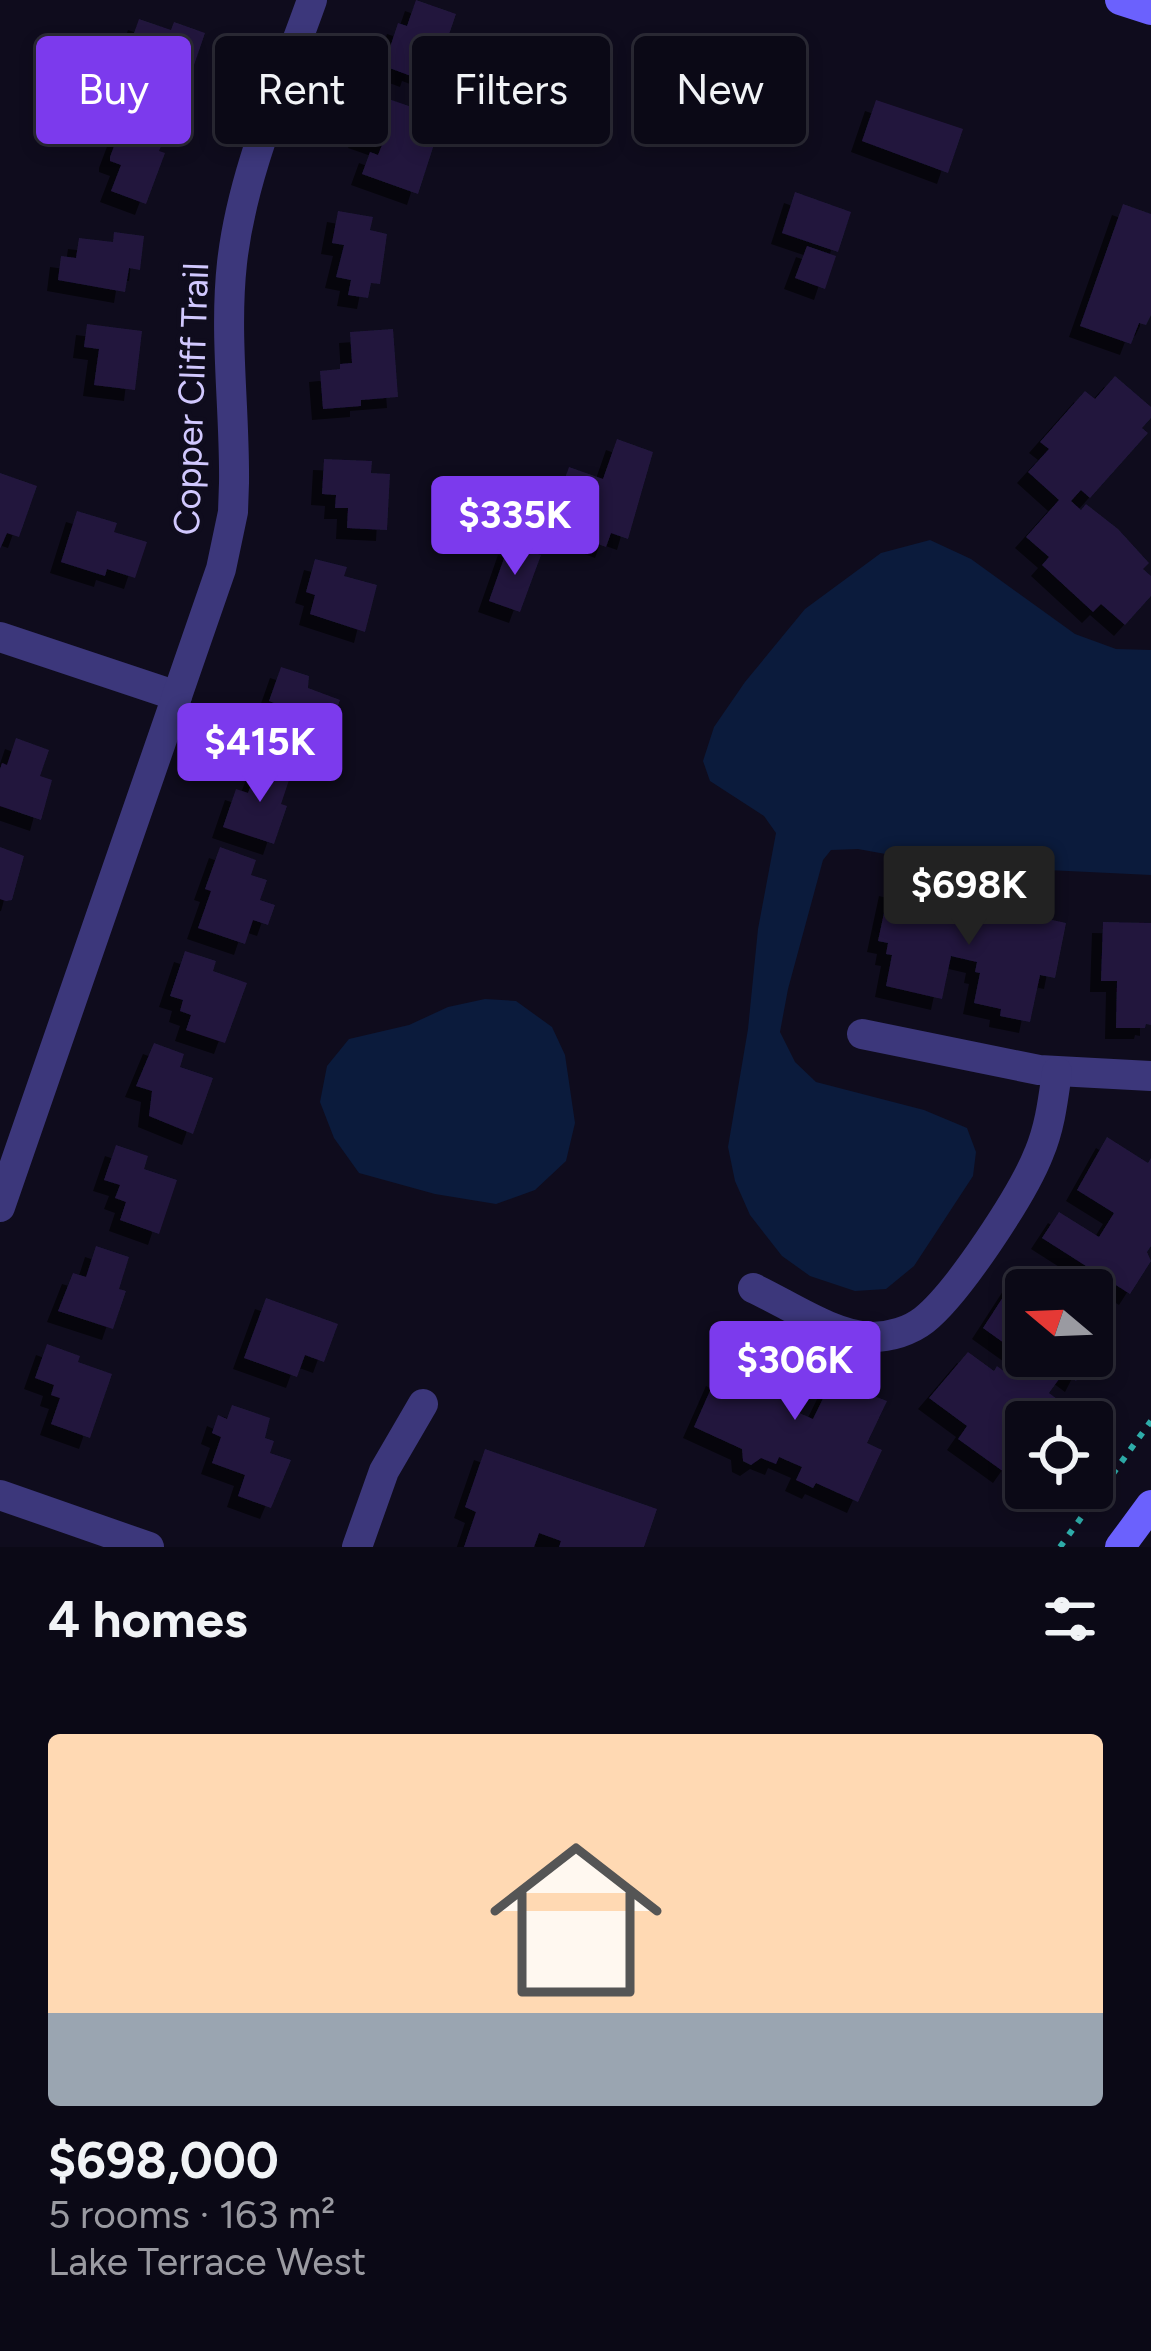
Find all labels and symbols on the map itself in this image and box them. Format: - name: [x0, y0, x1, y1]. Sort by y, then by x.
- street label: Copper Cliff Trail: [165, 262, 217, 536]
- pin: $335K: [431, 476, 599, 578]
- pin: $415K: [176, 703, 344, 805]
- pin: $698K: [885, 846, 1053, 948]
- north arrow: [1005, 1269, 1113, 1377]
- pin: $306K: [711, 1321, 879, 1423]

